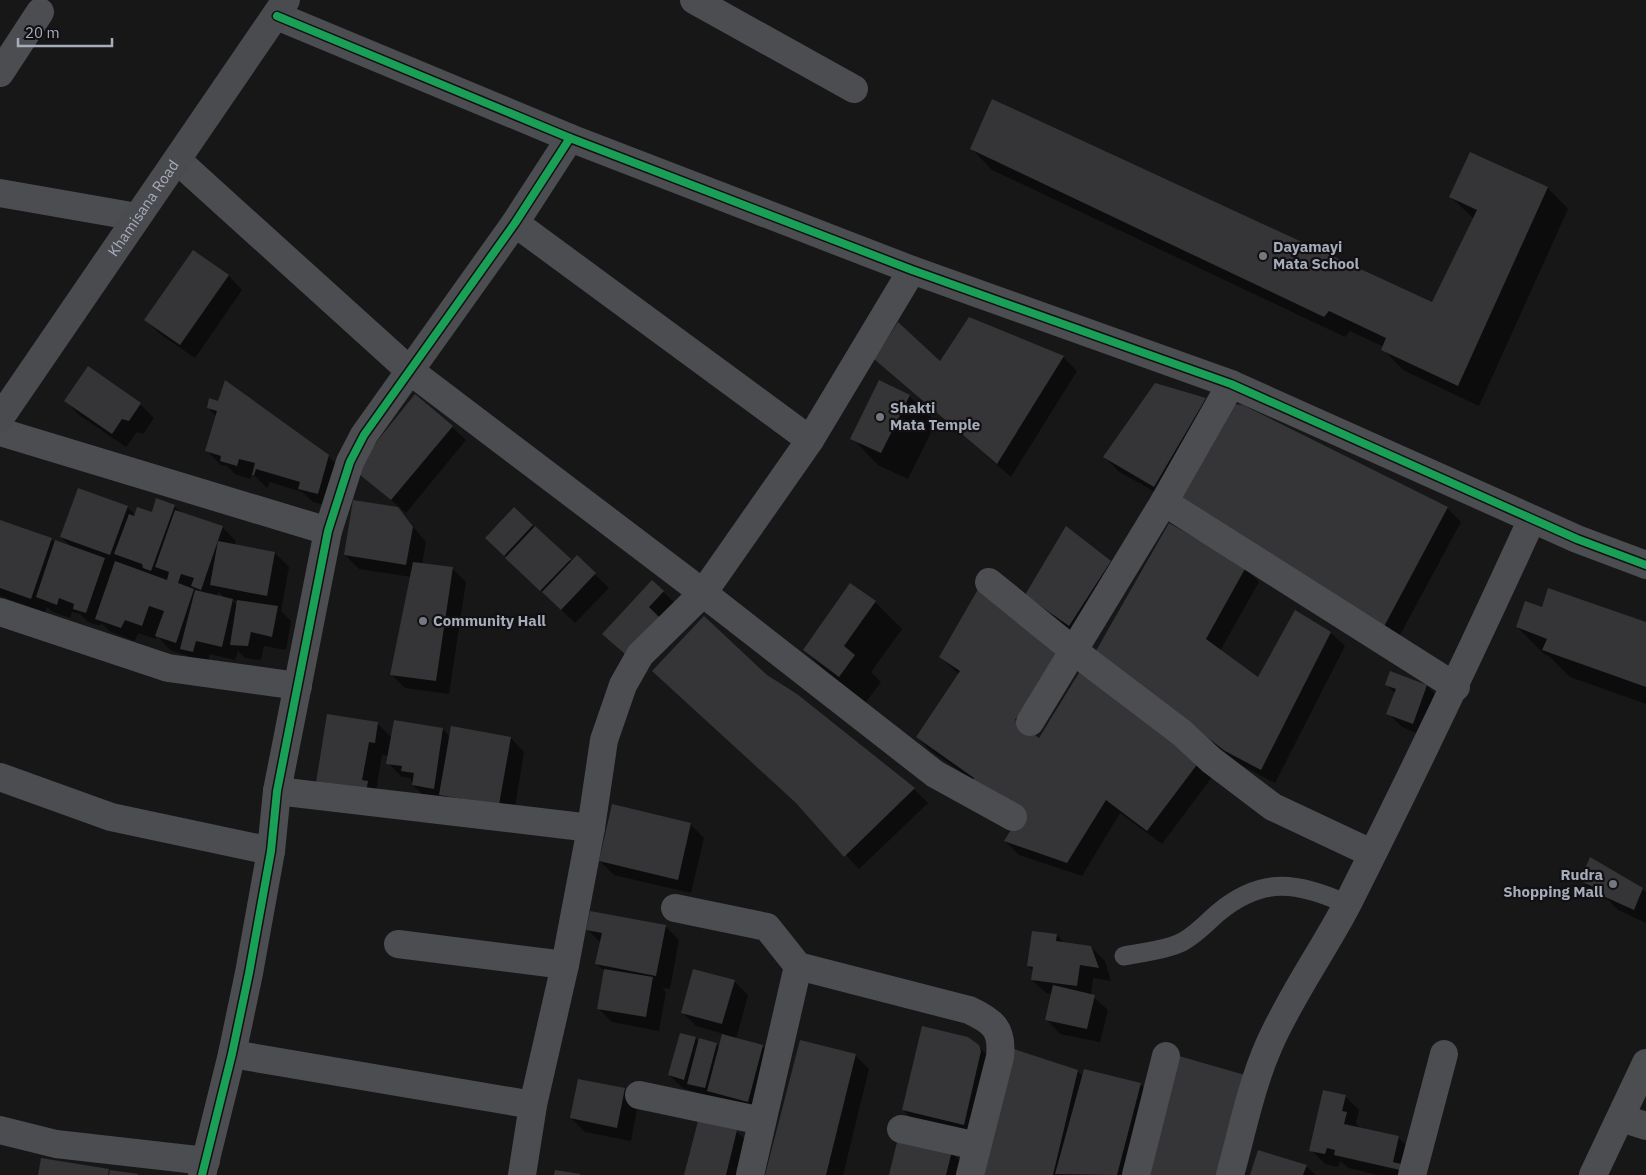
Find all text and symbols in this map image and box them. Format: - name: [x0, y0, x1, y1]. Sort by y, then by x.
- scale bar: [18, 15, 111, 47]
- text: 20 m: [25, 23, 60, 42]
- street label: Khamisana Road: [103, 156, 183, 260]
- place label: Dayamayi Mata School: [1273, 237, 1360, 273]
- marker: Dayamayi Mata School: [1257, 250, 1269, 262]
- place label: Shakti Mata Temple: [890, 398, 980, 434]
- marker: Shakti Mata Temple: [874, 411, 886, 423]
- place label: Community Hall: [433, 611, 546, 630]
- marker: Community Hall: [417, 615, 429, 627]
- place label: Rudra Shopping Mall: [1503, 865, 1603, 901]
- marker: Rudra Shopping Mall: [1607, 878, 1619, 890]

